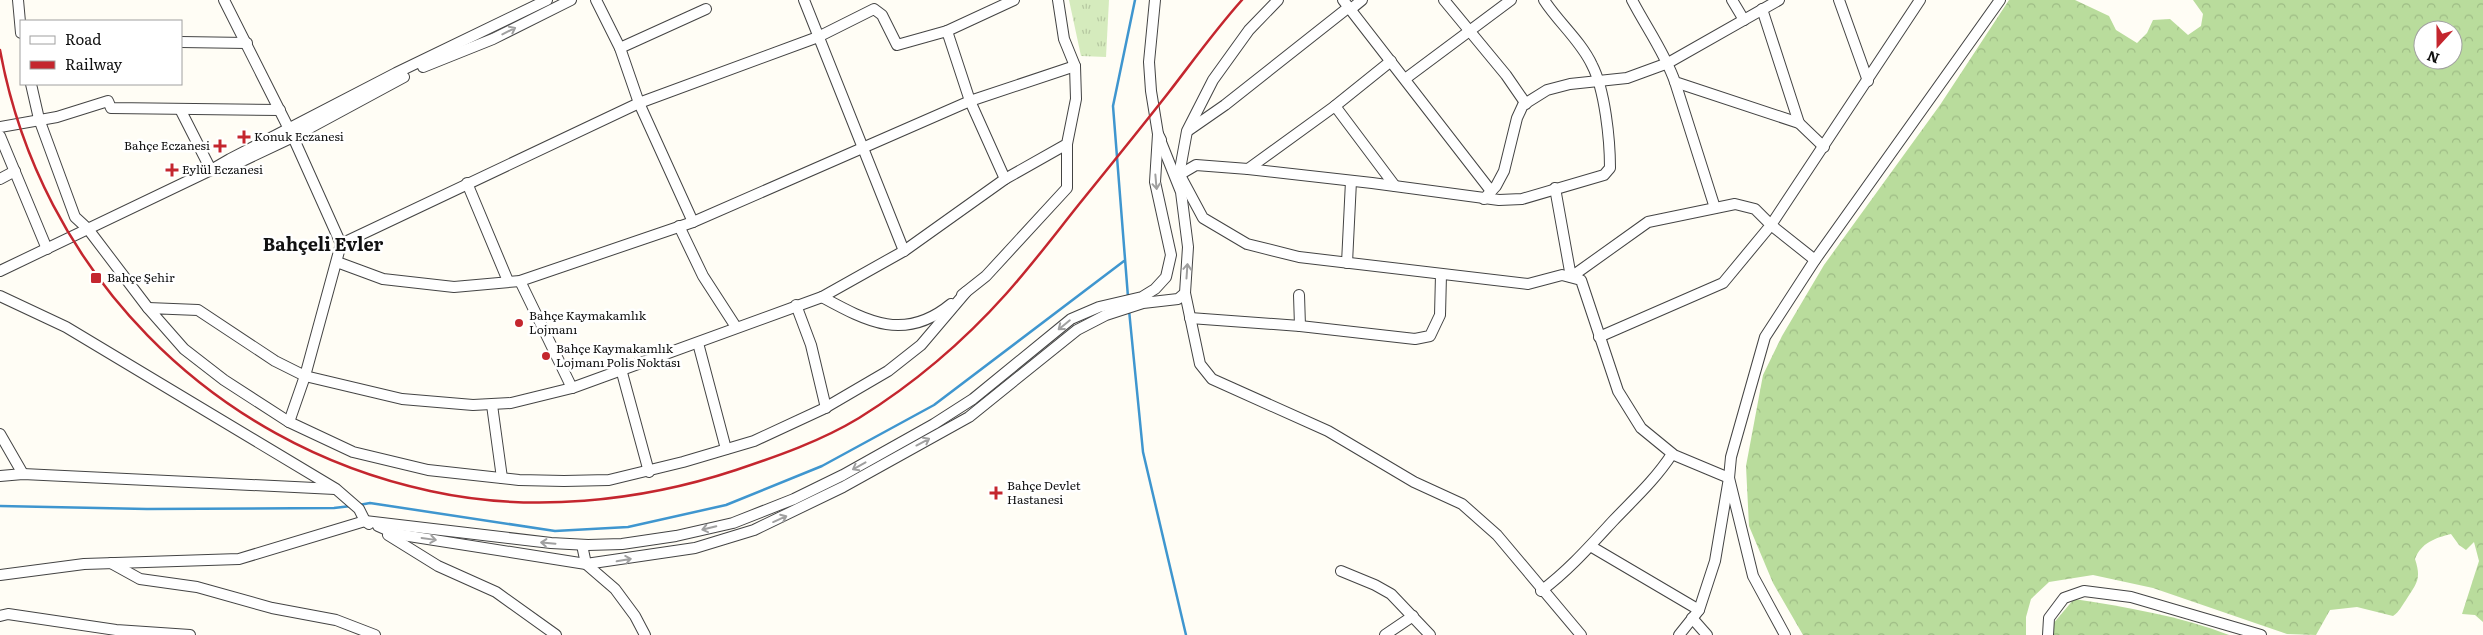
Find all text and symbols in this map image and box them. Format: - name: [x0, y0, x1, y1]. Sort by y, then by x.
- legend: [20, 20, 182, 85]
- north arrow: [2413, 20, 2463, 70]
- one-way arrow: [501, 26, 516, 36]
- text: Road: [65, 27, 101, 50]
- text: N: [2424, 47, 2442, 70]
- text: Railway: [65, 52, 123, 75]
- place label: Konuk Eczanesi: [254, 127, 344, 145]
- marker: Konuk Eczanesi: [238, 131, 250, 143]
- place label: Bahçe Eczanesi: [124, 136, 210, 154]
- marker: Bahçe Eczanesi: [214, 140, 226, 152]
- place label: Eylül Eczanesi: [182, 160, 263, 178]
- marker: Eylül Eczanesi: [166, 164, 178, 176]
- one-way arrow: [1151, 174, 1161, 190]
- district label: Bahçeli Evler: [263, 230, 383, 257]
- one-way arrow: [1182, 263, 1191, 279]
- place label: Bahçe Şehir: [107, 268, 175, 286]
- marker: Bahçe Şehir: [89, 271, 103, 285]
- place label: Bahçe Kaymakamlık Lojmanı: [529, 306, 647, 338]
- marker: Bahçe Kaymakamlık Lojmanı: [513, 317, 525, 329]
- one-way arrow: [1058, 319, 1071, 330]
- place label: Bahçe Kaymakamlık Lojmanı Polis Noktası: [556, 339, 681, 371]
- marker: Bahçe Kaymakamlık Lojmanı Polis Noktası: [540, 350, 552, 362]
- one-way arrow: [915, 437, 930, 446]
- one-way arrow: [851, 461, 866, 471]
- place label: Bahçe Devlet Hastanesi: [1007, 476, 1081, 508]
- marker: Bahçe Devlet Hastanesi: [989, 486, 1003, 500]
- one-way arrow: [772, 513, 787, 523]
- one-way arrow: [702, 524, 718, 533]
- one-way arrow: [420, 534, 436, 544]
- one-way arrow: [541, 538, 557, 548]
- one-way arrow: [615, 554, 631, 564]

